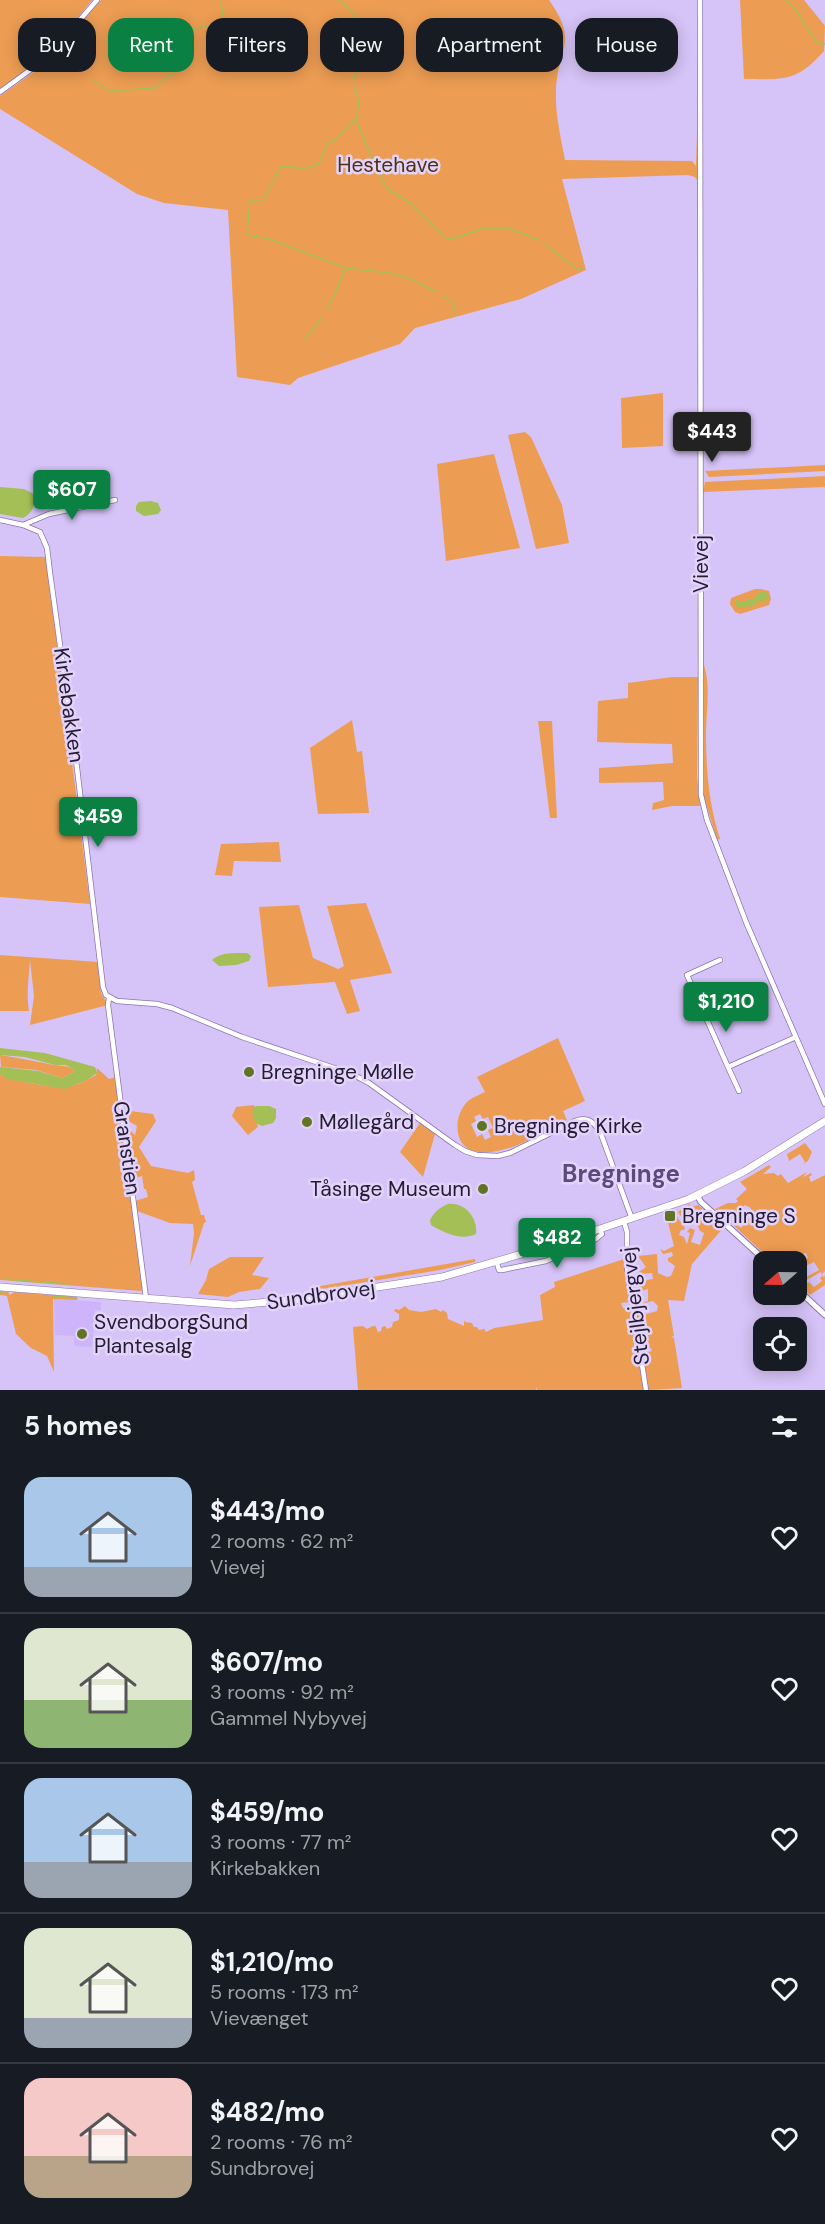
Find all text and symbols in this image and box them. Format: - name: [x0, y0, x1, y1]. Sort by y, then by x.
- chip: Buy: [18, 18, 96, 72]
- chip: Rent: [108, 18, 194, 72]
- chip: Filters: [206, 18, 308, 72]
- chip: New: [320, 18, 404, 72]
- chip: Apartment: [416, 18, 563, 72]
- chip: House: [575, 18, 678, 72]
- park label: Hestehave: [337, 151, 439, 179]
- pin: $443: [676, 412, 748, 463]
- text: $443: [687, 418, 737, 444]
- pin: $607: [36, 470, 108, 521]
- text: $607: [47, 476, 97, 502]
- street label: Vievej: [687, 535, 715, 593]
- street label: Kirkebakken: [47, 646, 91, 764]
- pin: $459: [62, 797, 134, 848]
- text: $459: [73, 803, 123, 829]
- pin: $1,210: [677, 982, 775, 1033]
- text: $1,210: [697, 988, 755, 1014]
- place label: Bregninge Mølle: [261, 1058, 414, 1086]
- marker: Bregninge Mølle: [242, 1065, 256, 1079]
- street label: Granstien: [107, 1099, 147, 1197]
- place label: Møllegård: [319, 1108, 414, 1136]
- place label: Bregninge Kirke: [494, 1112, 642, 1140]
- marker: Møllegård: [300, 1115, 314, 1129]
- marker: Bregninge Kirke: [475, 1119, 489, 1133]
- district label: Bregninge: [562, 1158, 680, 1189]
- place label: Tåsinge Museum: [310, 1175, 471, 1203]
- marker: Tåsinge Museum: [476, 1182, 490, 1196]
- place label: Bregninge S: [682, 1202, 796, 1230]
- marker: Bregninge S: [663, 1209, 677, 1223]
- pin: $482: [521, 1218, 593, 1269]
- text: $482: [532, 1224, 582, 1250]
- street label: Stejlbjergvej: [614, 1245, 656, 1367]
- north arrow: [753, 1251, 807, 1305]
- map controls: [753, 1251, 807, 1371]
- street label: Sundbrovej: [265, 1274, 377, 1316]
- place label: SvendborgSund Plantesalg: [94, 1308, 248, 1360]
- button: locate: [753, 1317, 807, 1371]
- marker: SvendborgSund Plantesalg: [75, 1327, 89, 1341]
- text: 5 homes: [24, 1409, 132, 1443]
- icon: filters: [768, 1410, 801, 1443]
- text: $443/mo: [210, 1494, 325, 1528]
- icon: home: [72, 1501, 144, 1573]
- icon: heart: [768, 1521, 801, 1554]
- text: 2 rooms · 62 m²: [210, 1528, 353, 1554]
- text: Vievej: [210, 1554, 265, 1580]
- text: $607/mo: [210, 1645, 323, 1679]
- icon: home: [72, 1652, 144, 1724]
- icon: heart: [768, 1672, 801, 1705]
- text: 3 rooms · 92 m²: [210, 1679, 354, 1705]
- text: Gammel Nybyvej: [210, 1705, 367, 1731]
- text: $459/mo: [210, 1795, 324, 1829]
- icon: home: [72, 1802, 144, 1874]
- icon: heart: [768, 1822, 801, 1855]
- text: 3 rooms · 77 m²: [210, 1829, 351, 1855]
- text: Kirkebakken: [210, 1855, 320, 1881]
- text: $1,210/mo: [210, 1945, 334, 1979]
- icon: home: [72, 1952, 144, 2024]
- icon: heart: [768, 1972, 801, 2005]
- text: 5 rooms · 173 m²: [210, 1979, 359, 2005]
- text: Vievænget: [210, 2005, 309, 2031]
- text: $482/mo: [210, 2095, 325, 2129]
- icon: home: [72, 2102, 144, 2174]
- icon: heart: [768, 2122, 801, 2155]
- text: 2 rooms · 76 m²: [210, 2129, 353, 2155]
- text: Sundbrovej: [210, 2155, 314, 2181]

